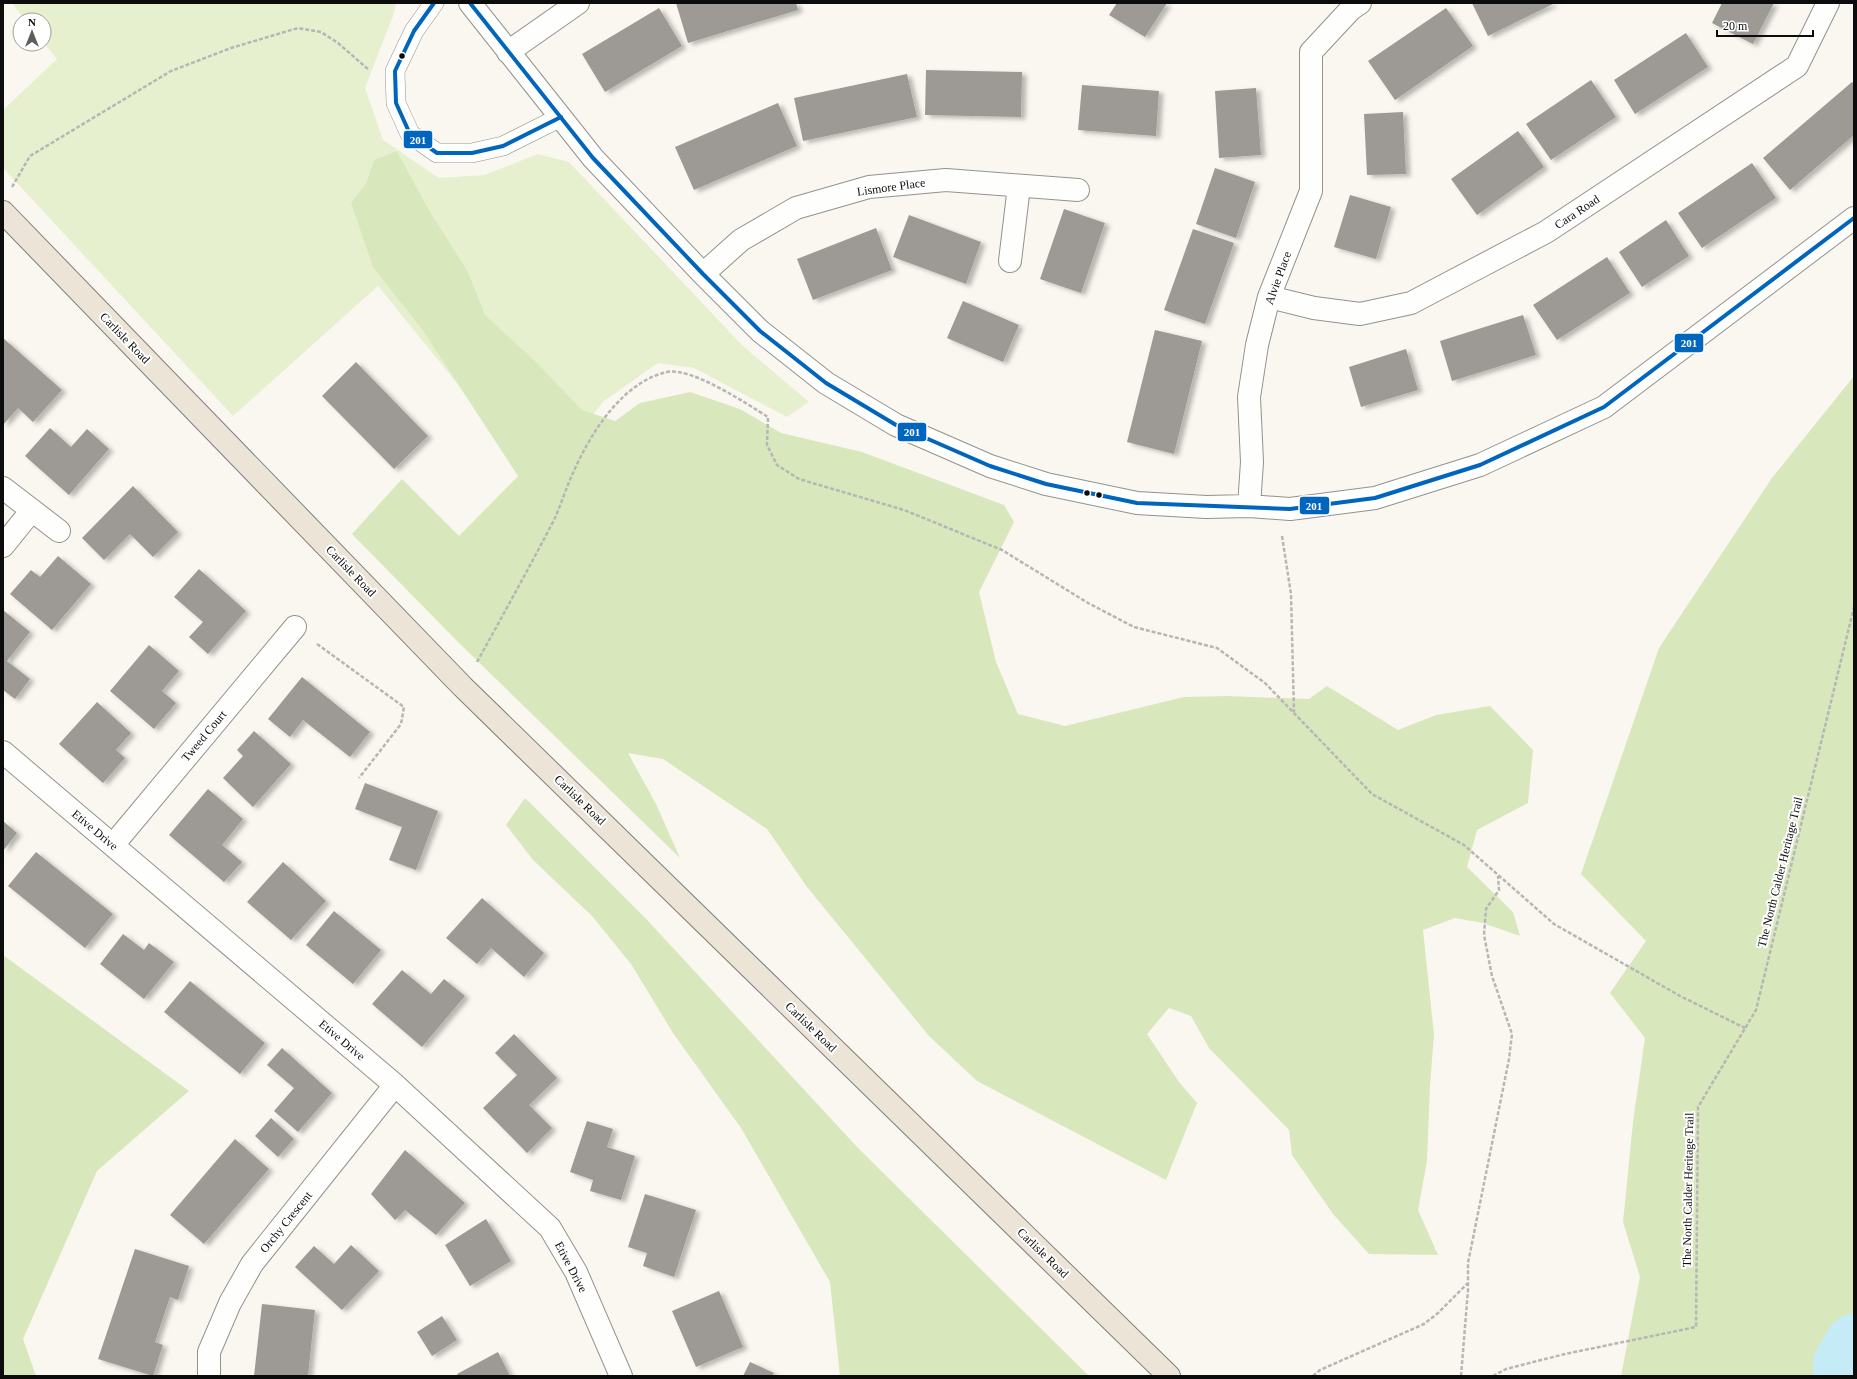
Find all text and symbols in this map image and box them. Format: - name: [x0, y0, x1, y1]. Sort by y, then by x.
- north arrow: [12, 12, 52, 52]
- scale bar: [1717, 12, 1813, 38]
- text: N: [28, 16, 36, 28]
- text: 20 m: [1723, 19, 1748, 33]
- unlabelled marker: [397, 51, 407, 61]
- line badge: 201: [403, 130, 433, 149]
- text: 201: [410, 134, 426, 146]
- street label: Lismore Place: [856, 175, 926, 199]
- street label: Cara Road: [1552, 192, 1602, 232]
- street label: Alvie Place: [1262, 249, 1294, 307]
- street label: Carlisle Road: [97, 310, 153, 366]
- line badge: 201: [1674, 333, 1704, 353]
- text: 201: [1681, 337, 1697, 349]
- line badge: 201: [897, 422, 927, 442]
- text: 201: [904, 426, 920, 438]
- unlabelled marker: [1082, 488, 1092, 498]
- unlabelled marker: [1094, 490, 1104, 500]
- line badge: 201: [1299, 496, 1330, 515]
- text: 201: [1306, 500, 1322, 512]
- street label: Carlisle Road: [323, 543, 379, 599]
- street label: Tweed Court: [179, 707, 230, 764]
- street label: Carlisle Road: [552, 772, 608, 828]
- street label: The North Calder Heritage Trail: [1755, 795, 1806, 949]
- street label: Etive Drive: [69, 807, 121, 853]
- street label: Carlisle Road: [783, 999, 839, 1055]
- street label: Etive Drive: [316, 1017, 368, 1063]
- street label: The North Calder Heritage Trail: [1680, 1112, 1696, 1267]
- street label: Orchy Crescent: [257, 1188, 315, 1256]
- street label: Carlisle Road: [1015, 1225, 1071, 1281]
- street label: Etive Drive: [552, 1239, 590, 1295]

